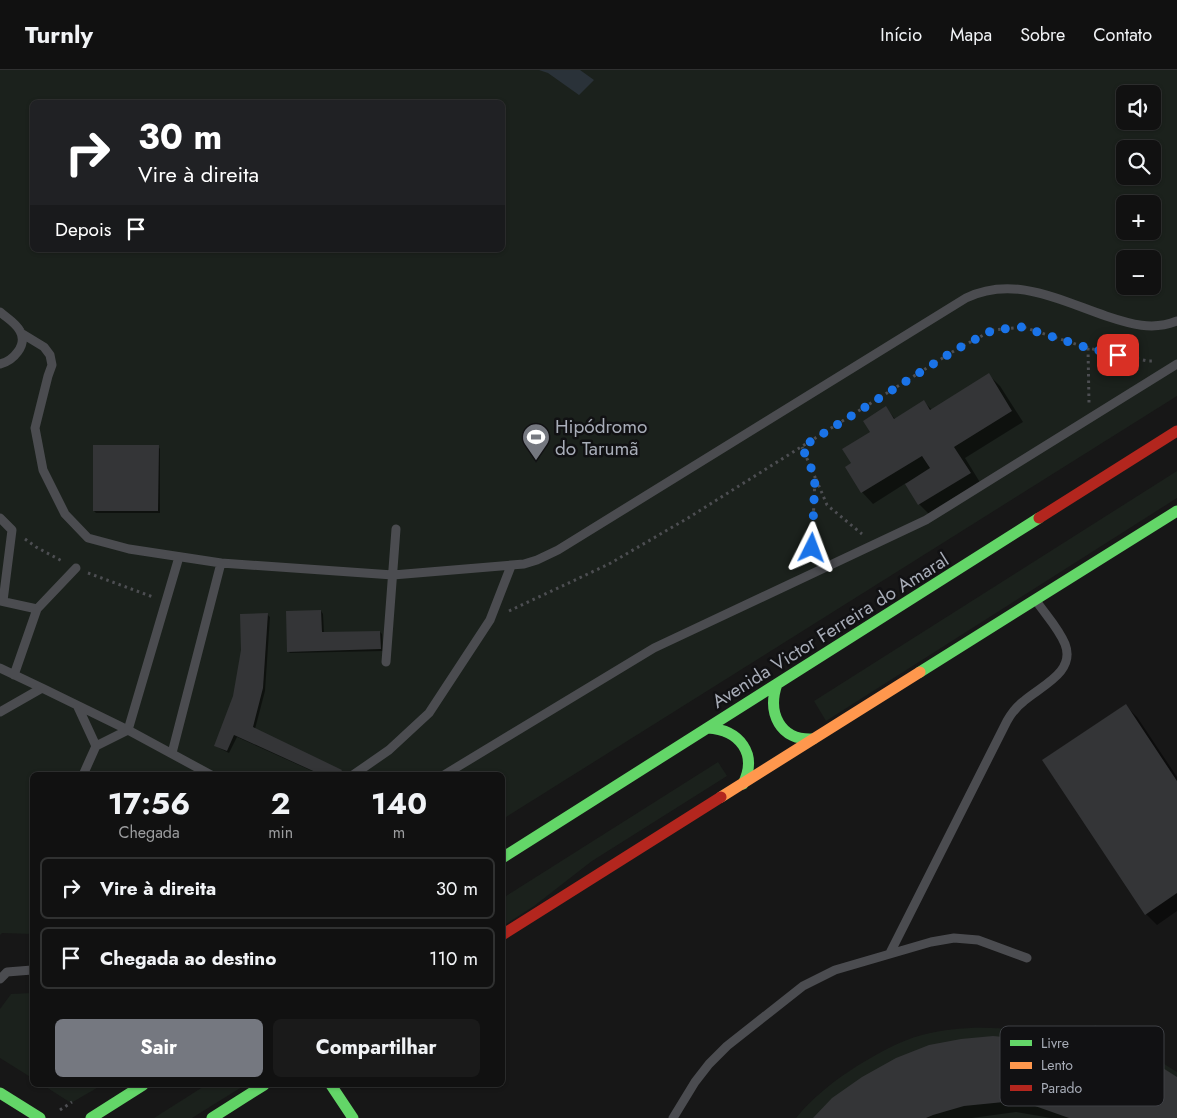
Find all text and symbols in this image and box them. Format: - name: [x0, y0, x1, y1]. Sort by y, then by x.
- text: Turnly: [25, 17, 93, 52]
- text: Início: [880, 22, 922, 48]
- text: Mapa: [950, 22, 992, 48]
- text: Sobre: [1020, 22, 1065, 48]
- text: Contato: [1093, 22, 1152, 48]
- map controls: [1116, 85, 1161, 295]
- button: sound: [1116, 85, 1161, 130]
- text: 30 m: [138, 112, 222, 162]
- icon: right: [55, 120, 120, 185]
- button: search: [1116, 140, 1161, 185]
- text: Vire à direita: [138, 158, 259, 190]
- button: +: [1116, 195, 1161, 240]
- icon: arrive: [122, 215, 150, 243]
- text: Depois: [55, 216, 112, 243]
- button: −: [1116, 250, 1161, 295]
- pin: [1097, 334, 1139, 376]
- icon: arrive: [1104, 341, 1132, 369]
- place label: Hipódromo do Tarumã: [555, 413, 647, 462]
- sports icon: Hipódromo do Tarumã: [521, 422, 551, 461]
- position arrow: [785, 521, 837, 573]
- street label: Avenida Victor Ferreira do Amaral: [707, 546, 954, 715]
- text: 17:56: [108, 782, 190, 825]
- text: 2: [271, 782, 291, 825]
- text: 140: [371, 782, 427, 825]
- text: Chegada: [118, 821, 180, 844]
- text: min: [268, 821, 293, 844]
- text: m: [393, 821, 405, 844]
- icon: right: [57, 874, 85, 902]
- text: Vire à direita: [100, 875, 216, 902]
- text: 30 m: [436, 875, 478, 902]
- icon: arrive: [57, 944, 85, 972]
- text: Chegada ao destino: [100, 945, 276, 972]
- text: 110 m: [429, 945, 478, 972]
- button: Sair: [55, 1019, 263, 1077]
- button: Compartilhar: [273, 1019, 480, 1077]
- legend: [1000, 1026, 1164, 1106]
- text: Livre: [1041, 1033, 1069, 1053]
- text: Lento: [1041, 1055, 1073, 1075]
- text: Parado: [1041, 1078, 1083, 1098]

